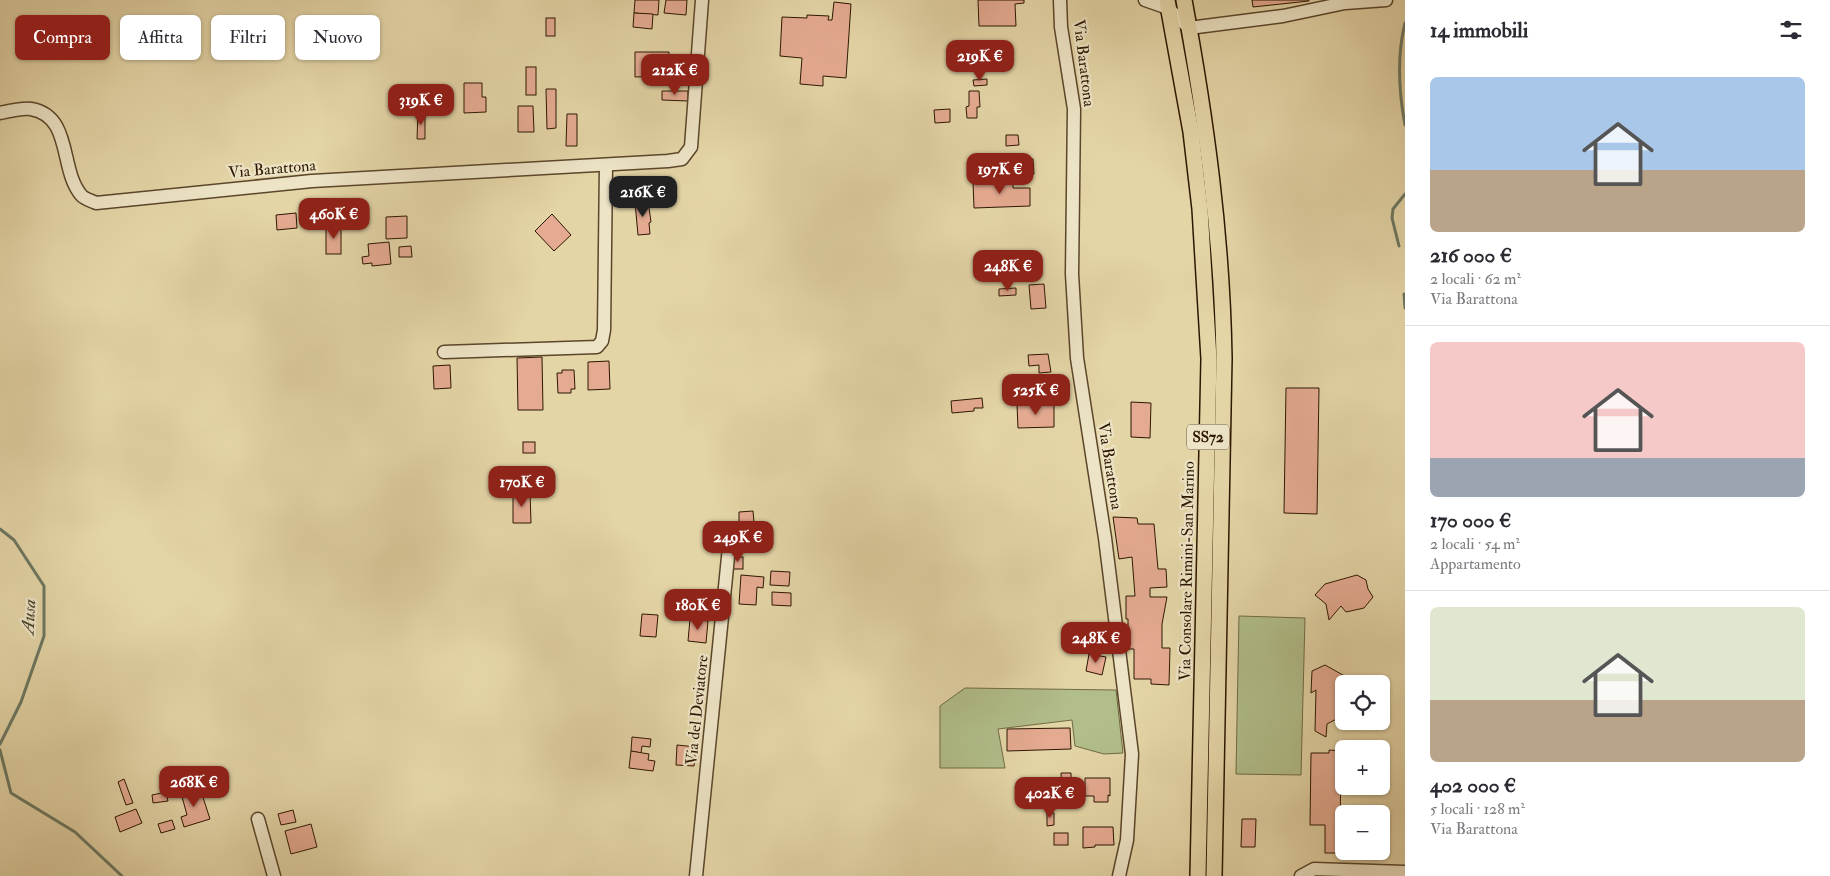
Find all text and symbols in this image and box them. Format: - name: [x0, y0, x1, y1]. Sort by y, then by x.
- chip: Compra: [15, 15, 110, 60]
- chip: Affitta: [120, 15, 201, 60]
- chip: Filtri: [211, 15, 285, 60]
- chip: Nuovo: [295, 15, 380, 60]
- icon: filters: [1777, 16, 1805, 44]
- text: 14 immobili: [1430, 17, 1528, 44]
- street label: Via Barattona: [1069, 18, 1099, 108]
- pin: 219K €: [939, 39, 1021, 82]
- text: 219K €: [957, 46, 1003, 66]
- pin: 212K €: [634, 54, 716, 96]
- text: 212K €: [652, 60, 698, 80]
- pin: 319K €: [380, 84, 462, 126]
- text: 319K €: [399, 90, 443, 110]
- icon: home: [1573, 109, 1663, 199]
- pin: 197K €: [959, 152, 1041, 195]
- street label: Via Barattona: [227, 155, 317, 183]
- text: 197K €: [977, 159, 1023, 179]
- pin: 216K €: [602, 176, 684, 218]
- text: 216K €: [620, 182, 666, 202]
- pin: 460K €: [293, 198, 375, 240]
- text: 460K €: [310, 204, 358, 224]
- text: 216 000 €: [1430, 242, 1512, 269]
- pin: 248K €: [967, 250, 1049, 292]
- text: 248K €: [984, 256, 1032, 276]
- text: 2 locali · 62 m²: [1430, 269, 1521, 289]
- text: Via Barattona: [1430, 289, 1518, 309]
- pin: 525K €: [995, 374, 1077, 416]
- icon: home: [1573, 375, 1663, 465]
- text: 525K €: [1013, 380, 1059, 400]
- street label: Via Barattona: [1093, 421, 1127, 511]
- road number: SS72: [1187, 424, 1229, 450]
- street label: Via Consolare Rimini-San Marino: [1175, 461, 1199, 681]
- pin: 170K €: [481, 466, 563, 508]
- text: 170K €: [499, 472, 545, 492]
- text: 170 000 €: [1430, 507, 1511, 534]
- pin: 249K €: [697, 520, 779, 563]
- text: 249K €: [714, 527, 762, 547]
- text: 2 locali · 54 m²: [1430, 534, 1520, 554]
- text: Appartamento: [1430, 554, 1521, 574]
- pin: 180K €: [657, 588, 739, 631]
- text: 180K €: [675, 595, 721, 615]
- water label: Ausa: [16, 599, 41, 637]
- pin: 248K €: [1055, 622, 1137, 664]
- text: 248K €: [1072, 628, 1120, 648]
- icon: home: [1573, 640, 1663, 730]
- street label: Via del Deviatore: [681, 654, 713, 766]
- map controls: [1335, 675, 1390, 860]
- button: locate: [1335, 675, 1390, 730]
- button: +: [1335, 740, 1390, 795]
- pin: 268K €: [153, 766, 235, 808]
- text: 268K €: [170, 772, 218, 792]
- text: 402 000 €: [1430, 772, 1516, 799]
- pin: 402K €: [1009, 776, 1091, 819]
- text: 402K €: [1026, 783, 1074, 803]
- text: 5 locali · 128 m²: [1430, 799, 1525, 819]
- button: −: [1335, 805, 1390, 860]
- text: Via Barattona: [1430, 819, 1518, 839]

